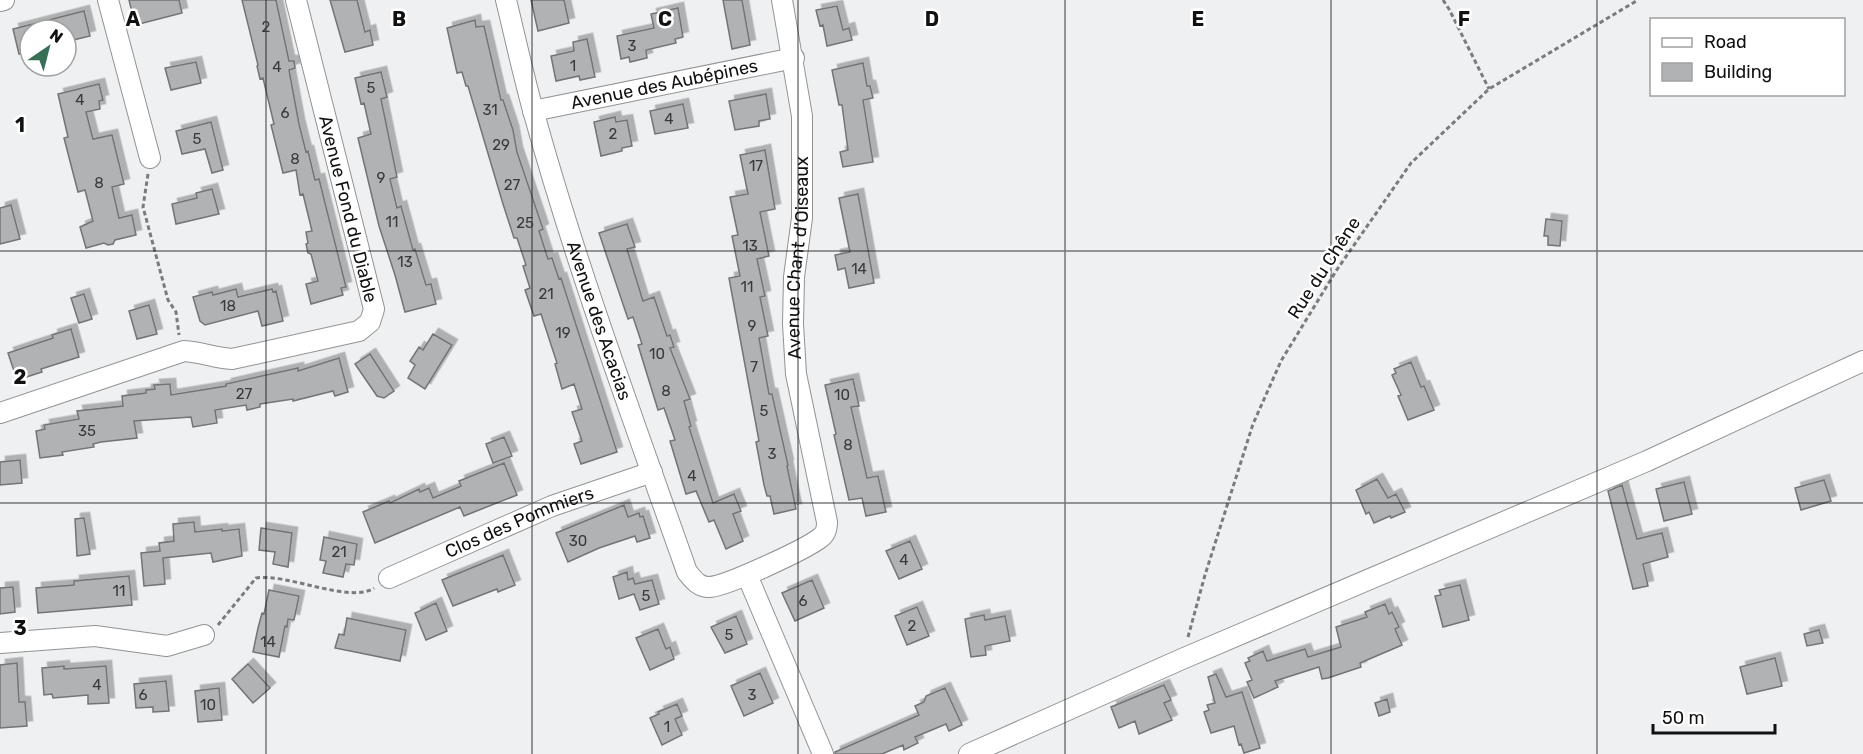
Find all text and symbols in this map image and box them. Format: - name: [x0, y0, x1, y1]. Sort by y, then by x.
- text: A: [126, 7, 141, 31]
- text: B: [392, 7, 406, 31]
- text: C: [658, 7, 672, 31]
- text: D: [925, 7, 939, 31]
- text: E: [1192, 7, 1204, 31]
- text: F: [1458, 7, 1470, 31]
- north arrow: [18, 18, 78, 78]
- house number: 2: [262, 18, 271, 36]
- legend: [1650, 18, 1845, 96]
- text: N: [46, 25, 66, 47]
- text: Road: [1704, 31, 1747, 53]
- house number: 3: [627, 37, 637, 55]
- street label: Avenue des Aubépines: [569, 55, 760, 114]
- house number: 1: [570, 57, 576, 75]
- house number: 4: [272, 58, 282, 76]
- text: Building: [1704, 61, 1772, 83]
- house number: 5: [367, 79, 376, 97]
- house number: 4: [75, 91, 85, 109]
- house number: 31: [482, 101, 498, 119]
- house number: 6: [280, 104, 290, 122]
- house number: 4: [664, 110, 674, 128]
- text: 1: [15, 113, 25, 137]
- street label: Avenue Fond du Diable: [314, 113, 382, 305]
- house number: 2: [609, 125, 618, 143]
- house number: 5: [193, 130, 202, 148]
- house number: 29: [492, 136, 510, 154]
- house number: 8: [290, 150, 300, 168]
- street label: Avenue Chant d'Oiseaux: [782, 156, 813, 360]
- house number: 17: [749, 157, 763, 175]
- house number: 9: [377, 169, 386, 187]
- house number: 8: [94, 174, 104, 192]
- house number: 27: [504, 176, 521, 194]
- house number: 11: [386, 213, 398, 231]
- street label: Rue du Chêne: [1283, 213, 1365, 323]
- house number: 25: [516, 214, 534, 232]
- house number: 13: [742, 237, 758, 255]
- street label: Avenue des Acacias: [562, 238, 636, 403]
- house number: 13: [397, 253, 413, 271]
- house number: 14: [851, 260, 867, 278]
- house number: 11: [741, 278, 753, 296]
- house number: 21: [538, 285, 554, 303]
- house number: 18: [220, 297, 236, 315]
- house number: 9: [748, 317, 757, 335]
- house number: 19: [555, 324, 571, 342]
- house number: 10: [649, 345, 665, 363]
- house number: 7: [750, 358, 758, 376]
- text: 2: [14, 365, 27, 389]
- house number: 8: [661, 382, 671, 400]
- house number: 27: [236, 385, 253, 403]
- house number: 10: [834, 386, 850, 404]
- house number: 5: [760, 402, 769, 420]
- house number: 35: [78, 422, 96, 440]
- house number: 8: [843, 436, 853, 454]
- house number: 3: [767, 445, 777, 463]
- house number: 4: [687, 467, 697, 485]
- street label: Clos des Pommiers: [442, 482, 597, 563]
- house number: 30: [569, 532, 587, 550]
- house number: 21: [331, 543, 347, 561]
- house number: 4: [899, 551, 909, 569]
- house number: 11: [113, 582, 125, 600]
- house number: 5: [642, 587, 651, 605]
- house number: 6: [798, 592, 808, 610]
- text: 3: [13, 616, 27, 640]
- house number: 2: [908, 617, 917, 635]
- house number: 5: [725, 626, 734, 644]
- house number: 14: [260, 633, 276, 651]
- house number: 4: [92, 676, 102, 694]
- house number: 6: [138, 686, 148, 704]
- house number: 3: [747, 686, 757, 704]
- house number: 10: [200, 696, 216, 714]
- scale bar: [1653, 697, 1774, 735]
- text: 50 m: [1662, 707, 1705, 729]
- house number: 1: [664, 718, 670, 736]

